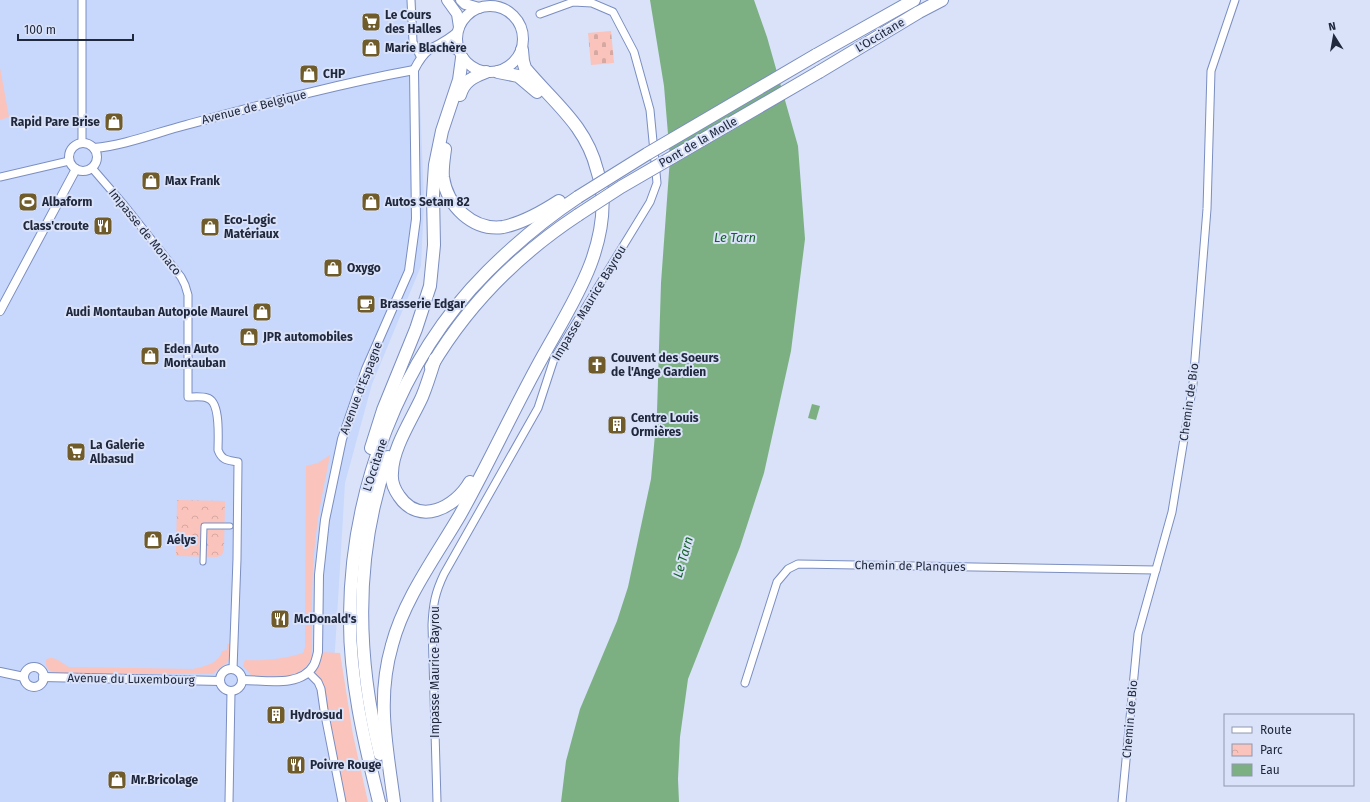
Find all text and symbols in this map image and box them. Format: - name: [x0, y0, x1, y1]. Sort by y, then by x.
- place label: Le Cours des Halles: [385, 8, 442, 36]
- supermarket icon: Le Cours des Halles: [360, 11, 382, 33]
- street label: L'Occitane: [853, 15, 907, 55]
- scale bar: [18, 16, 133, 42]
- north arrow: [1314, 16, 1354, 56]
- text: N: [1327, 20, 1337, 34]
- text: 100 m: [24, 23, 56, 37]
- shop icon: Marie Blachère: [360, 37, 382, 59]
- place label: Marie Blachère: [385, 41, 467, 55]
- shop icon: CHP: [298, 63, 320, 85]
- place label: CHP: [323, 67, 345, 81]
- street label: Avenue de Belgique: [200, 87, 308, 127]
- shop icon: Rapid Pare Brise: [103, 111, 125, 133]
- street label: Pont de la Molle: [656, 114, 740, 170]
- place label: Rapid Pare Brise: [10, 115, 100, 129]
- shop icon: Max Frank: [140, 170, 162, 192]
- place label: Max Frank: [165, 174, 220, 188]
- street label: Impasse de Monaco: [106, 186, 184, 278]
- sports icon: Albaform: [17, 191, 39, 213]
- shop icon: Autos Setam 82: [360, 191, 382, 213]
- place label: Albaform: [41, 195, 92, 209]
- place label: Autos Setam 82: [384, 195, 470, 209]
- place label: Eco-Logic Matériaux: [224, 213, 280, 241]
- restaurant icon: Class'croute: [92, 215, 114, 237]
- shop icon: Eco-Logic Matériaux: [199, 216, 221, 238]
- place label: Class'croute: [23, 219, 89, 233]
- water label: Le Tarn: [714, 230, 756, 245]
- street label: Impasse Maurice Bayrou: [549, 243, 629, 363]
- shop icon: Oxygo: [322, 257, 344, 279]
- place label: Oxygo: [347, 261, 381, 275]
- cafe icon: Brasserie Edgar: [355, 293, 377, 315]
- place label: Brasserie Edgar: [380, 297, 465, 311]
- shop icon: Audi Montauban Autopole Maurel: [251, 301, 273, 323]
- place label: Audi Montauban Autopole Maurel: [65, 305, 248, 319]
- shop icon: JPR automobiles: [238, 326, 260, 348]
- place label: JPR automobiles: [262, 330, 353, 344]
- street label: Avenue d'Espagne: [337, 340, 385, 436]
- place label: Eden Auto Montauban: [164, 342, 226, 370]
- shop icon: Eden Auto Montauban: [139, 345, 161, 367]
- place label: Couvent des Soeurs de l'Ange Gardien: [611, 351, 719, 379]
- church icon: Couvent des Soeurs de l'Ange Gardien: [586, 354, 608, 376]
- street label: Chemin de Bio: [1177, 362, 1201, 442]
- place label: Centre Louis Ormières: [631, 411, 699, 439]
- building icon: Centre Louis Ormières: [606, 414, 628, 436]
- street label: L'Occitane: [360, 437, 390, 493]
- place label: La Galerie Albasud: [89, 438, 145, 466]
- supermarket icon: La Galerie Albasud: [65, 441, 87, 463]
- shop icon: Aélys: [142, 529, 164, 551]
- place label: Aélys: [166, 533, 196, 547]
- water label: Le Tarn: [670, 535, 696, 579]
- street label: Chemin de Planques: [854, 558, 966, 574]
- street label: Impasse Maurice Bayrou: [428, 606, 442, 738]
- restaurant icon: McDonald's: [269, 608, 291, 630]
- place label: McDonald's: [294, 612, 357, 626]
- street label: Avenue du Luxembourg: [67, 671, 196, 687]
- street label: Chemin de Bio: [1120, 679, 1140, 759]
- building icon: Hydrosud: [265, 704, 287, 726]
- place label: Hydrosud: [290, 708, 343, 722]
- legend: [1224, 714, 1354, 786]
- text: Route: [1260, 723, 1292, 737]
- text: Parc: [1260, 743, 1283, 757]
- restaurant icon: Poivre Rouge: [285, 754, 307, 776]
- place label: Poivre Rouge: [310, 758, 382, 772]
- text: Eau: [1260, 763, 1280, 777]
- shop icon: Mr.Bricolage: [106, 769, 128, 791]
- place label: Mr.Bricolage: [131, 773, 199, 787]

